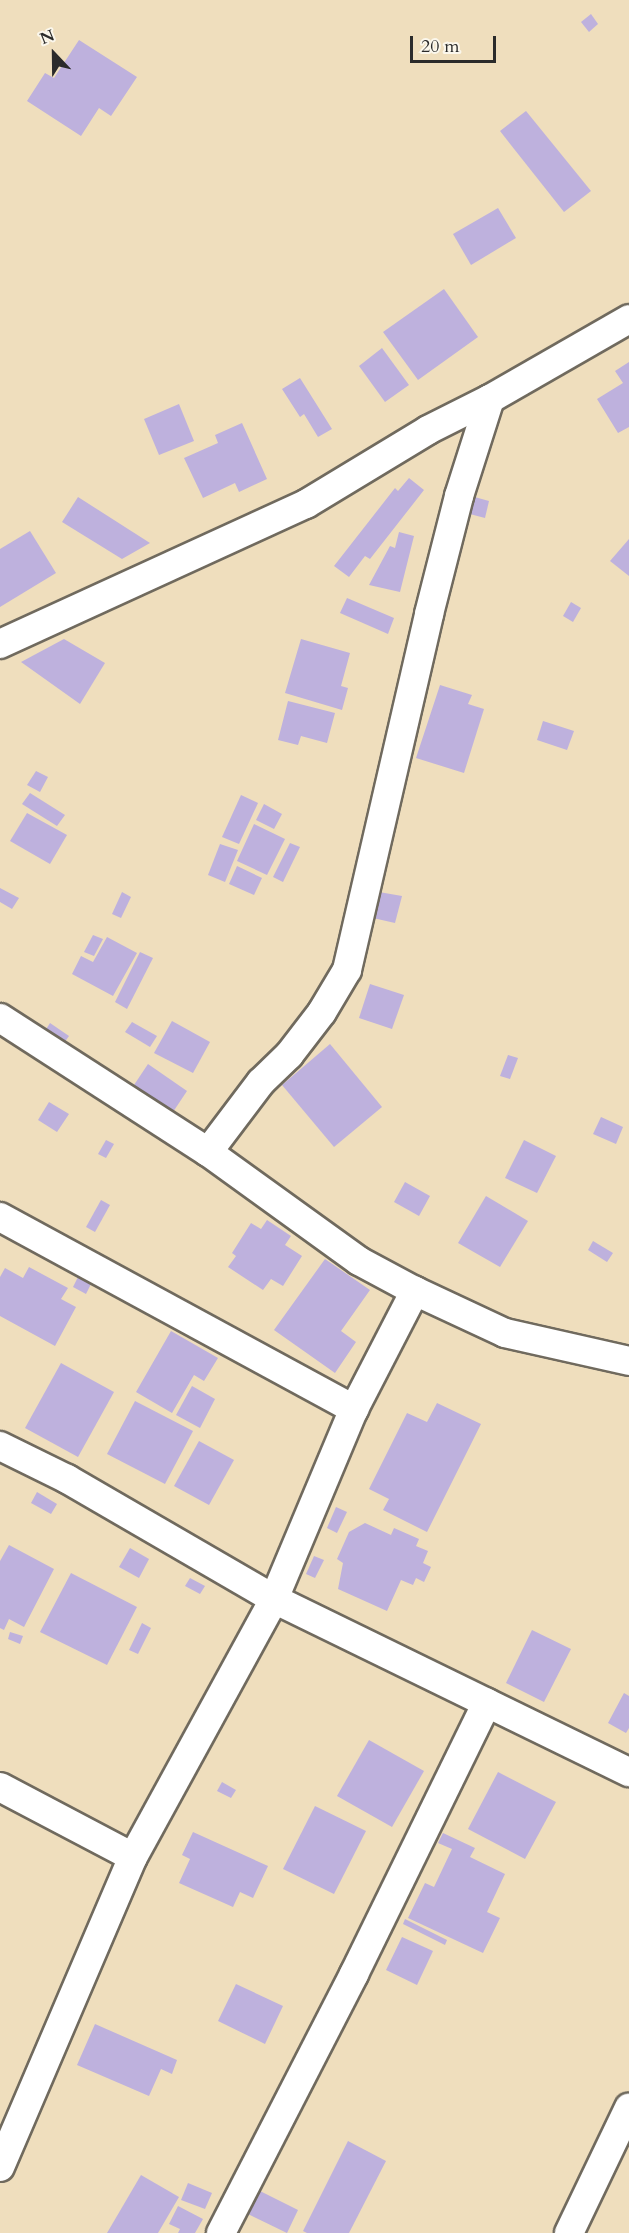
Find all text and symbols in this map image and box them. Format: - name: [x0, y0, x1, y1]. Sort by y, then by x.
- north arrow: [24, 24, 84, 84]
- scale bar: [413, 24, 498, 62]
- text: N: [37, 25, 58, 50]
- text: 20 m: [421, 34, 460, 59]

